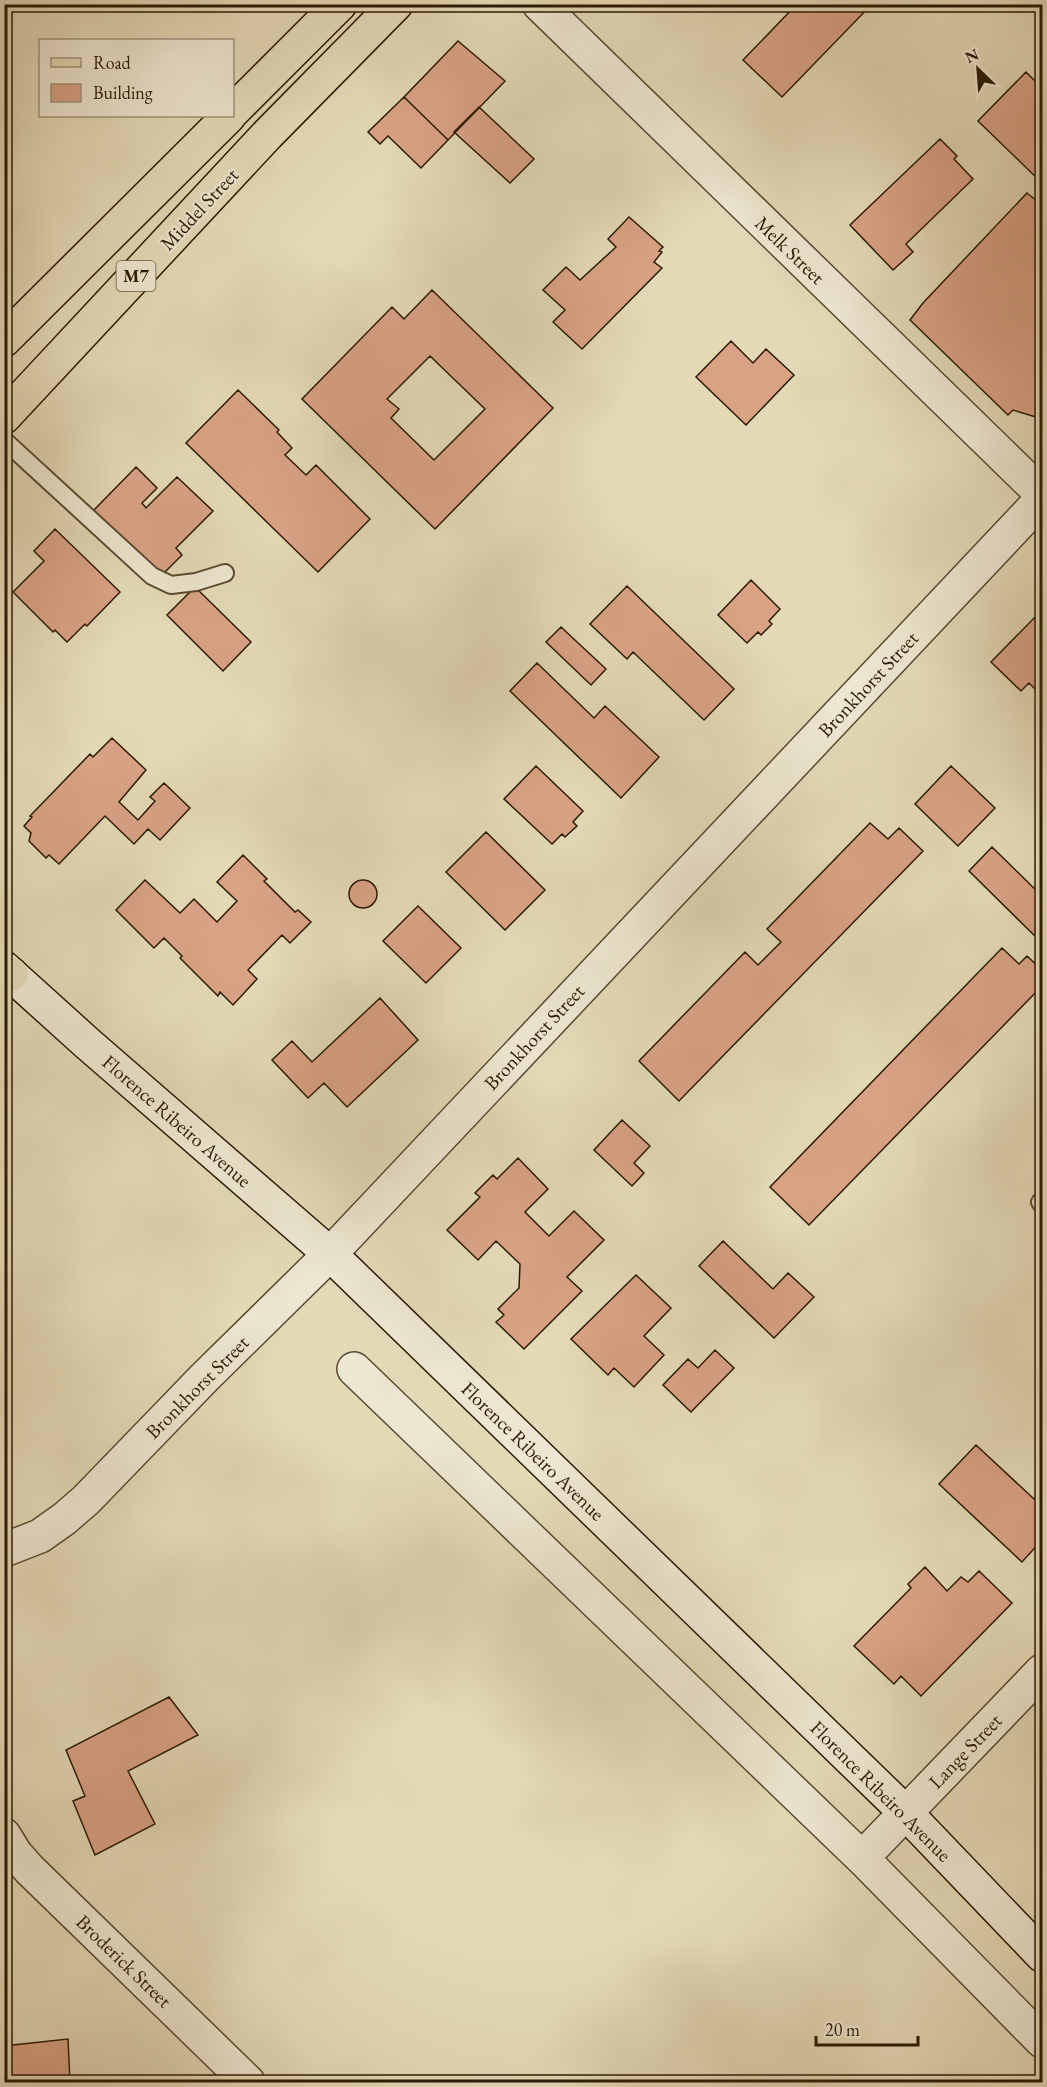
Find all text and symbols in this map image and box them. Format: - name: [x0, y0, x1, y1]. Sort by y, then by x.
- legend: [39, 39, 234, 117]
- north arrow: [948, 39, 1008, 99]
- text: N: [962, 44, 982, 68]
- text: Road: [93, 51, 132, 74]
- text: Building: [93, 81, 153, 104]
- street label: Middel Street: [154, 162, 244, 256]
- street label: Melk Street: [749, 210, 831, 290]
- road number: M7: [116, 261, 156, 291]
- street label: Bronkhorst Street: [812, 625, 924, 743]
- street label: Bronkhorst Street: [478, 978, 590, 1096]
- street label: Florence Ribeiro Avenue: [97, 1049, 257, 1193]
- street label: Bronkhorst Street: [140, 1329, 255, 1444]
- street label: Florence Ribeiro Avenue: [456, 1376, 610, 1526]
- street label: Lange Street: [923, 1707, 1008, 1794]
- street label: Florence Ribeiro Avenue: [805, 1715, 957, 1867]
- street label: Broderick Street: [71, 1909, 178, 2014]
- scale bar: [816, 2009, 918, 2047]
- text: 20 m: [825, 2018, 860, 2041]

